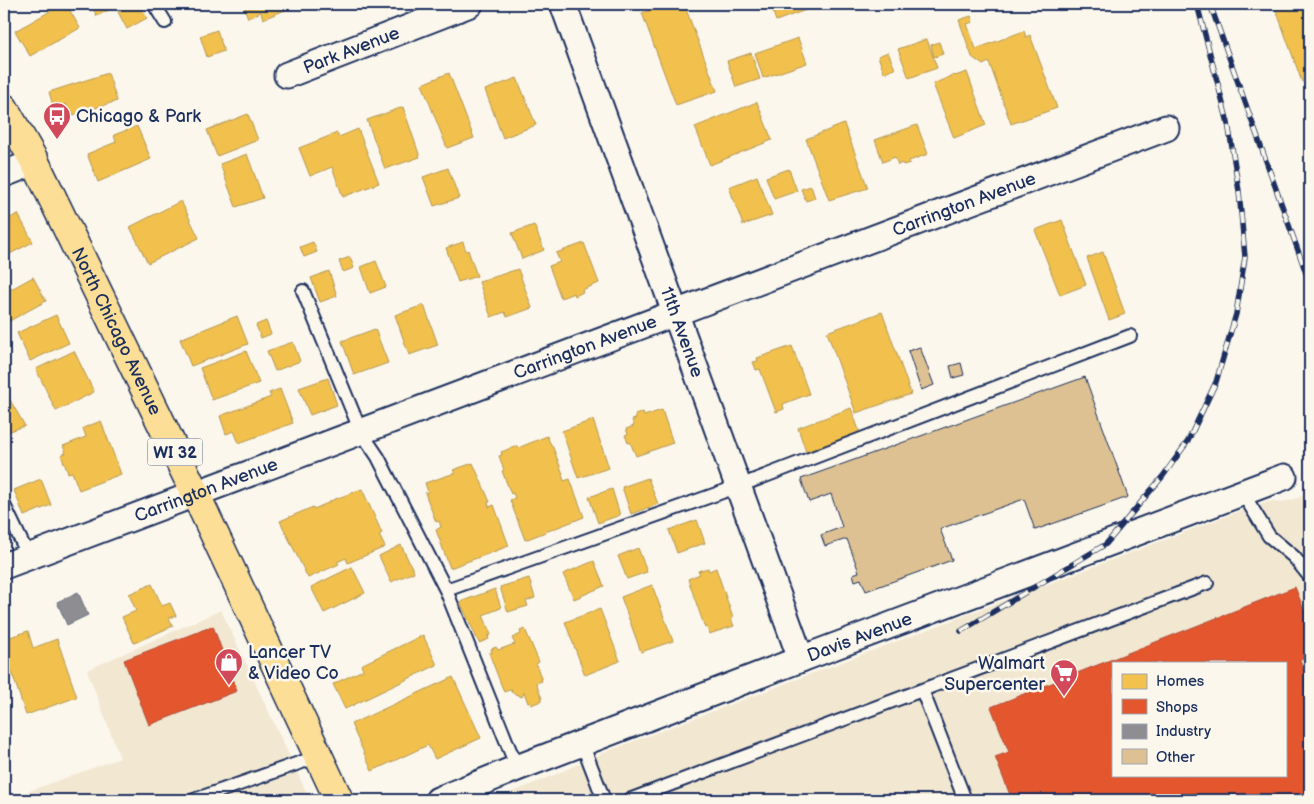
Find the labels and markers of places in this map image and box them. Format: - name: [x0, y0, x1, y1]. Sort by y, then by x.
- bus stop icon: Chicago & Park: [42, 101, 72, 140]
- place label: Chicago & Park: [76, 106, 201, 127]
- place label: Lancer TV & Video Co: [248, 642, 339, 684]
- shop icon: Lancer TV & Video Co: [214, 647, 244, 686]
- place label: Walmart Supercenter: [944, 653, 1045, 695]
- supermarket icon: Walmart Supercenter: [1049, 658, 1079, 697]

